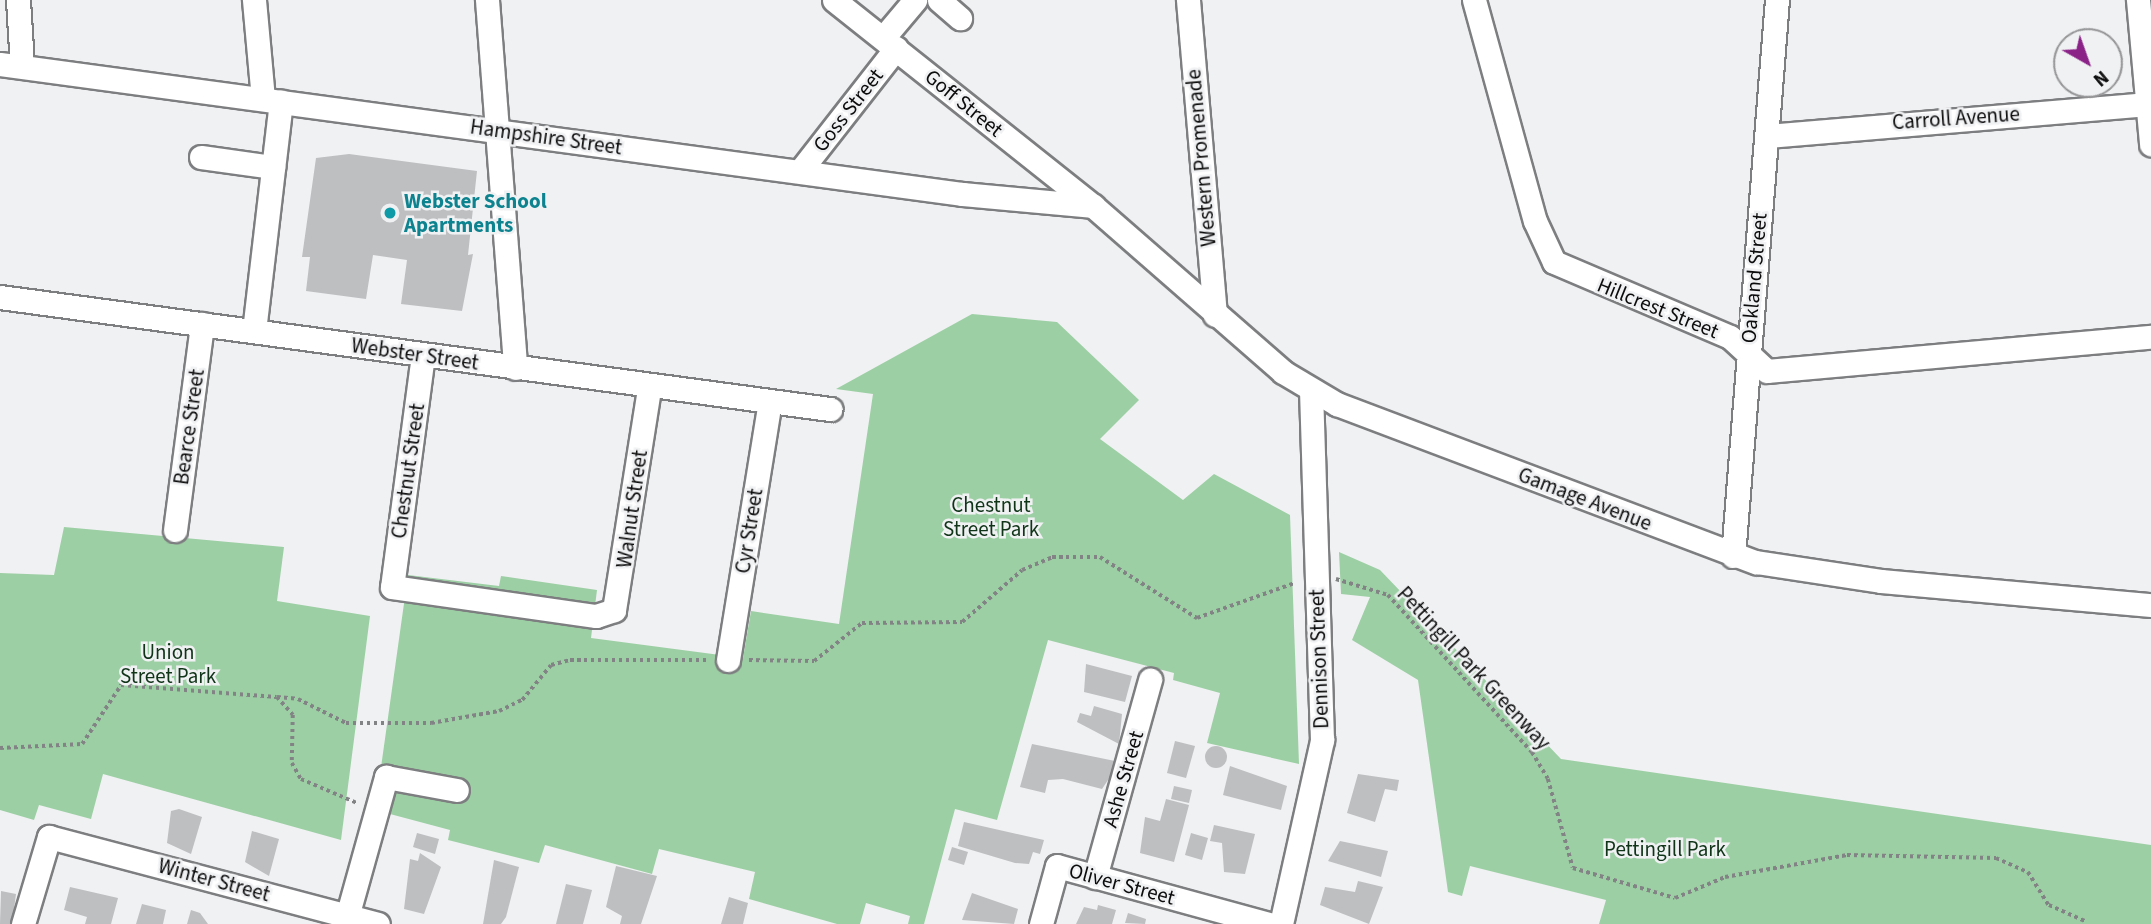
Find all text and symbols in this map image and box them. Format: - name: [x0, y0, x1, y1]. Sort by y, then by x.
- north arrow: [2053, 28, 2123, 98]
- street label: Goss Street: [808, 63, 888, 157]
- street label: Goff Street: [920, 64, 1008, 142]
- text: N: [2087, 64, 2114, 92]
- street label: Western Promenade: [1181, 68, 1221, 248]
- street label: Carroll Avenue: [1891, 101, 2021, 135]
- street label: Hampshire Street: [468, 114, 624, 160]
- place label: Webster School Apartments: [404, 188, 547, 238]
- marker: Webster School Apartments: [382, 205, 398, 221]
- street label: Oakland Street: [1736, 212, 1772, 344]
- street label: Hillcrest Street: [1594, 272, 1722, 344]
- street label: Webster Street: [350, 333, 480, 375]
- street label: Bearce Street: [168, 368, 210, 486]
- street label: Chestnut Street: [386, 402, 430, 540]
- street label: Walnut Street: [611, 448, 653, 570]
- street label: Gamage Avenue: [1515, 462, 1655, 536]
- street label: Cyr Street: [730, 487, 768, 575]
- park label: Chestnut Street Park: [943, 492, 1039, 542]
- street label: Pettingill Park Greenway: [1392, 581, 1556, 755]
- street label: Dennison Street: [1304, 589, 1334, 729]
- park label: Union Street Park: [120, 639, 216, 689]
- street label: Ashe Street: [1097, 728, 1149, 830]
- park label: Pettingill Park: [1604, 836, 1726, 862]
- street label: Winter Street: [155, 853, 273, 907]
- street label: Oliver Street: [1066, 858, 1178, 910]

